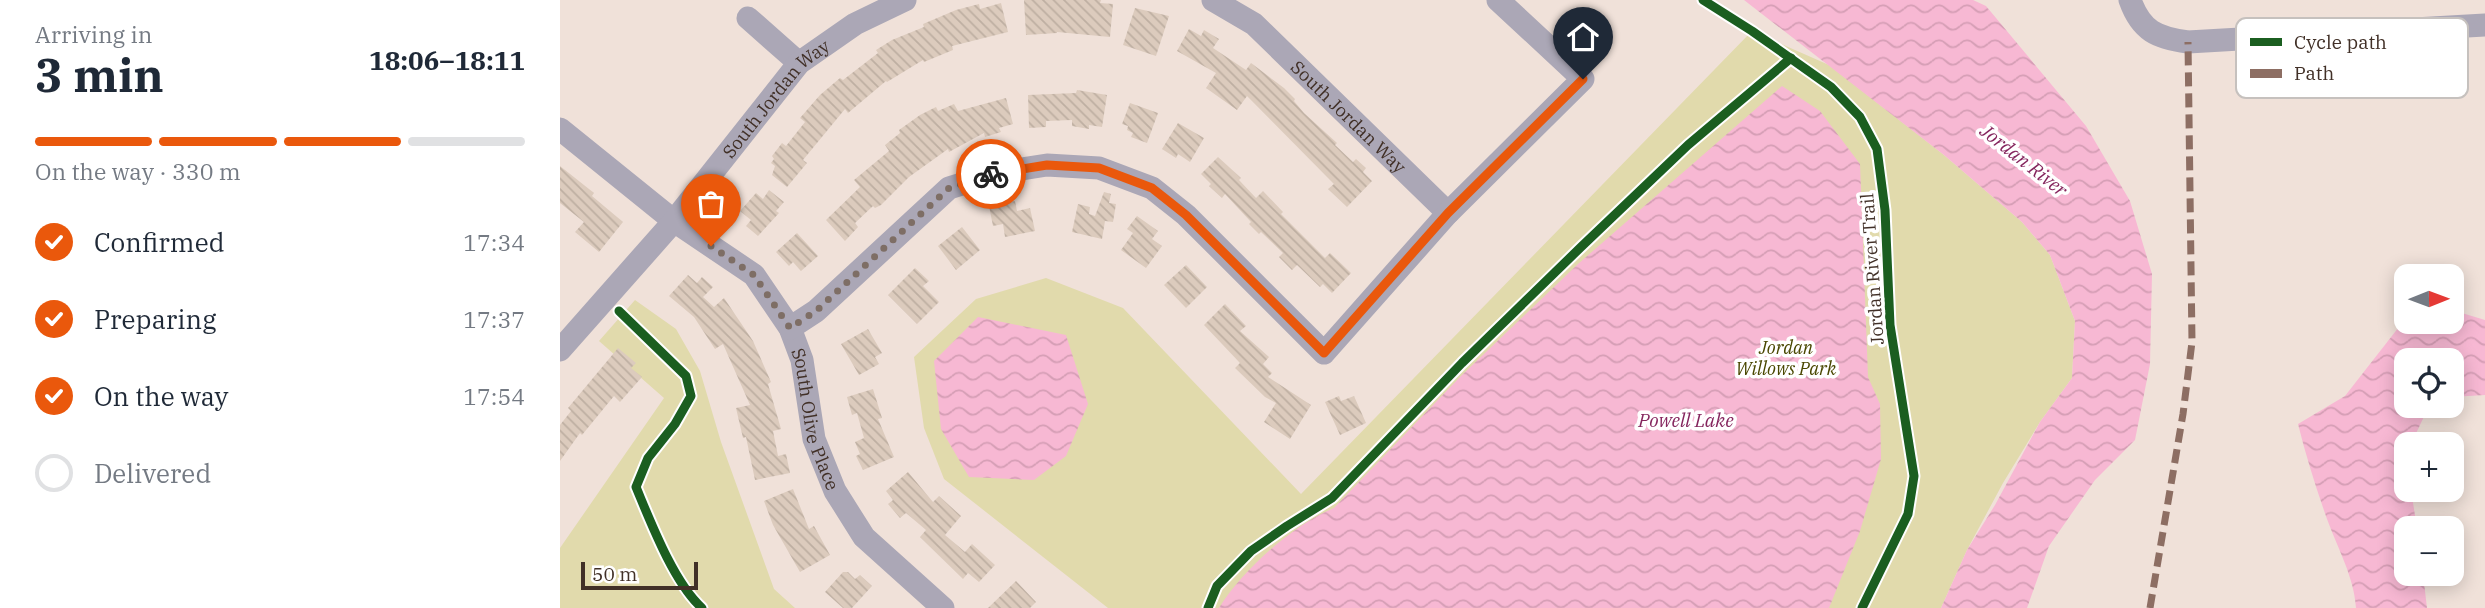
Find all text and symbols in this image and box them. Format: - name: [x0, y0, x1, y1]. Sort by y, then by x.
- pin: [1553, 7, 1613, 79]
- icon: home: [1564, 18, 1602, 56]
- legend: [2236, 18, 2468, 98]
- text: Arriving in: [35, 19, 152, 49]
- text: Cycle path: [2294, 30, 2387, 54]
- street label: South Jordan Way: [717, 34, 834, 162]
- text: 18:06–18:11: [369, 43, 525, 77]
- text: 3 min: [35, 45, 164, 105]
- street label: South Jordan Way: [1286, 55, 1412, 178]
- text: Path: [2294, 61, 2334, 85]
- water label: Jordan River: [1975, 118, 2073, 202]
- courier: [956, 139, 1026, 209]
- icon: bike: [972, 155, 1010, 193]
- text: On the way · 330 m: [35, 156, 241, 186]
- pin: [681, 174, 741, 246]
- icon: bag: [692, 185, 730, 223]
- street label: Jordan River Trail: [1855, 192, 1889, 346]
- icon: check: [35, 223, 73, 261]
- text: Confirmed: [94, 225, 225, 259]
- text: 17:34: [463, 227, 525, 257]
- north arrow: [2394, 264, 2464, 334]
- map controls: [2394, 264, 2464, 586]
- icon: check: [35, 300, 73, 338]
- text: Preparing: [94, 302, 216, 336]
- text: 17:37: [463, 304, 525, 334]
- park label: Jordan Willows Park: [1736, 336, 1837, 380]
- street label: South Olive Place: [787, 344, 845, 493]
- button: locate: [2394, 348, 2464, 418]
- icon: check: [35, 377, 73, 415]
- text: On the way: [94, 379, 228, 413]
- text: 17:54: [463, 381, 525, 411]
- water label: Powell Lake: [1637, 408, 1734, 432]
- button: +: [2394, 432, 2464, 502]
- text: Delivered: [94, 456, 211, 490]
- button: −: [2394, 516, 2464, 586]
- scale bar: [581, 559, 698, 591]
- text: 50 m: [592, 562, 637, 586]

